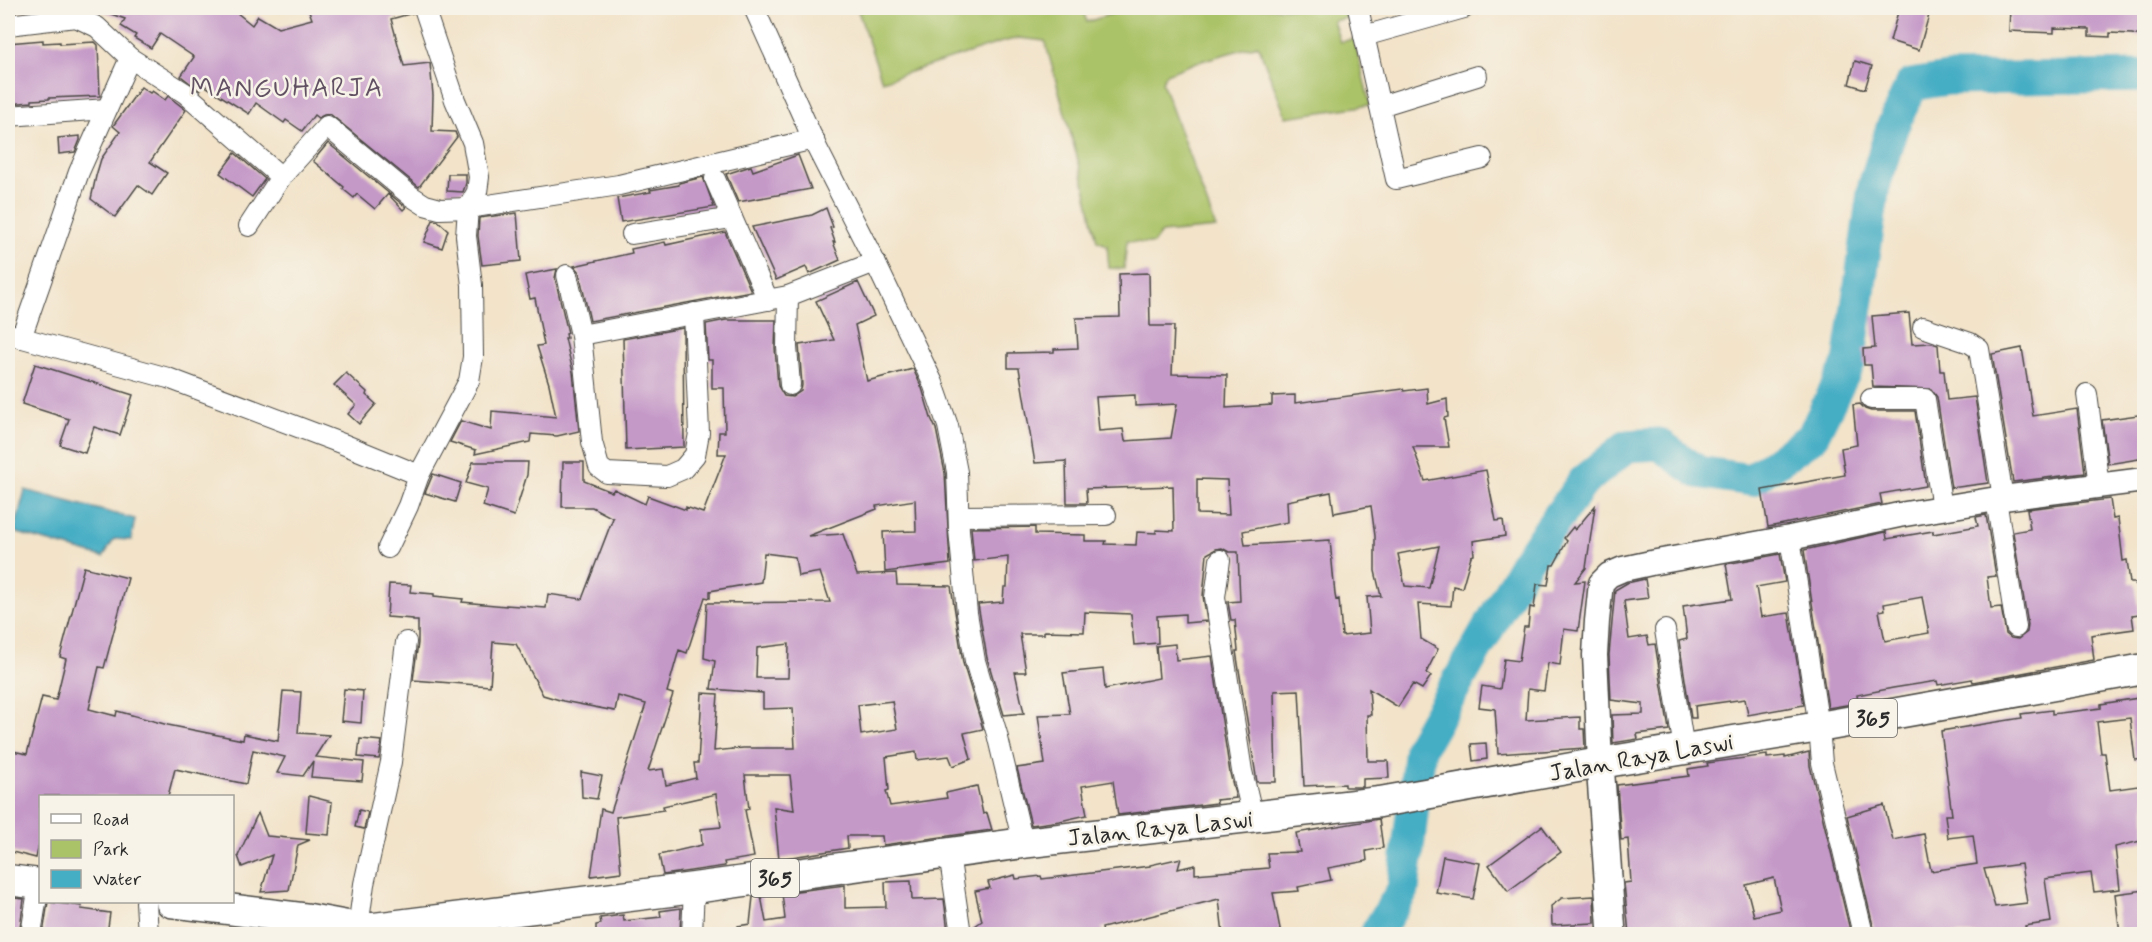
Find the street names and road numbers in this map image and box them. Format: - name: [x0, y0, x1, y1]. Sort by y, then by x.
- road number: 365: [1849, 699, 1897, 737]
- street label: Jalan Raya Laswi: [1547, 727, 1736, 790]
- street label: Jalan Raya Laswi: [1066, 804, 1254, 855]
- road number: 365: [751, 859, 799, 897]

